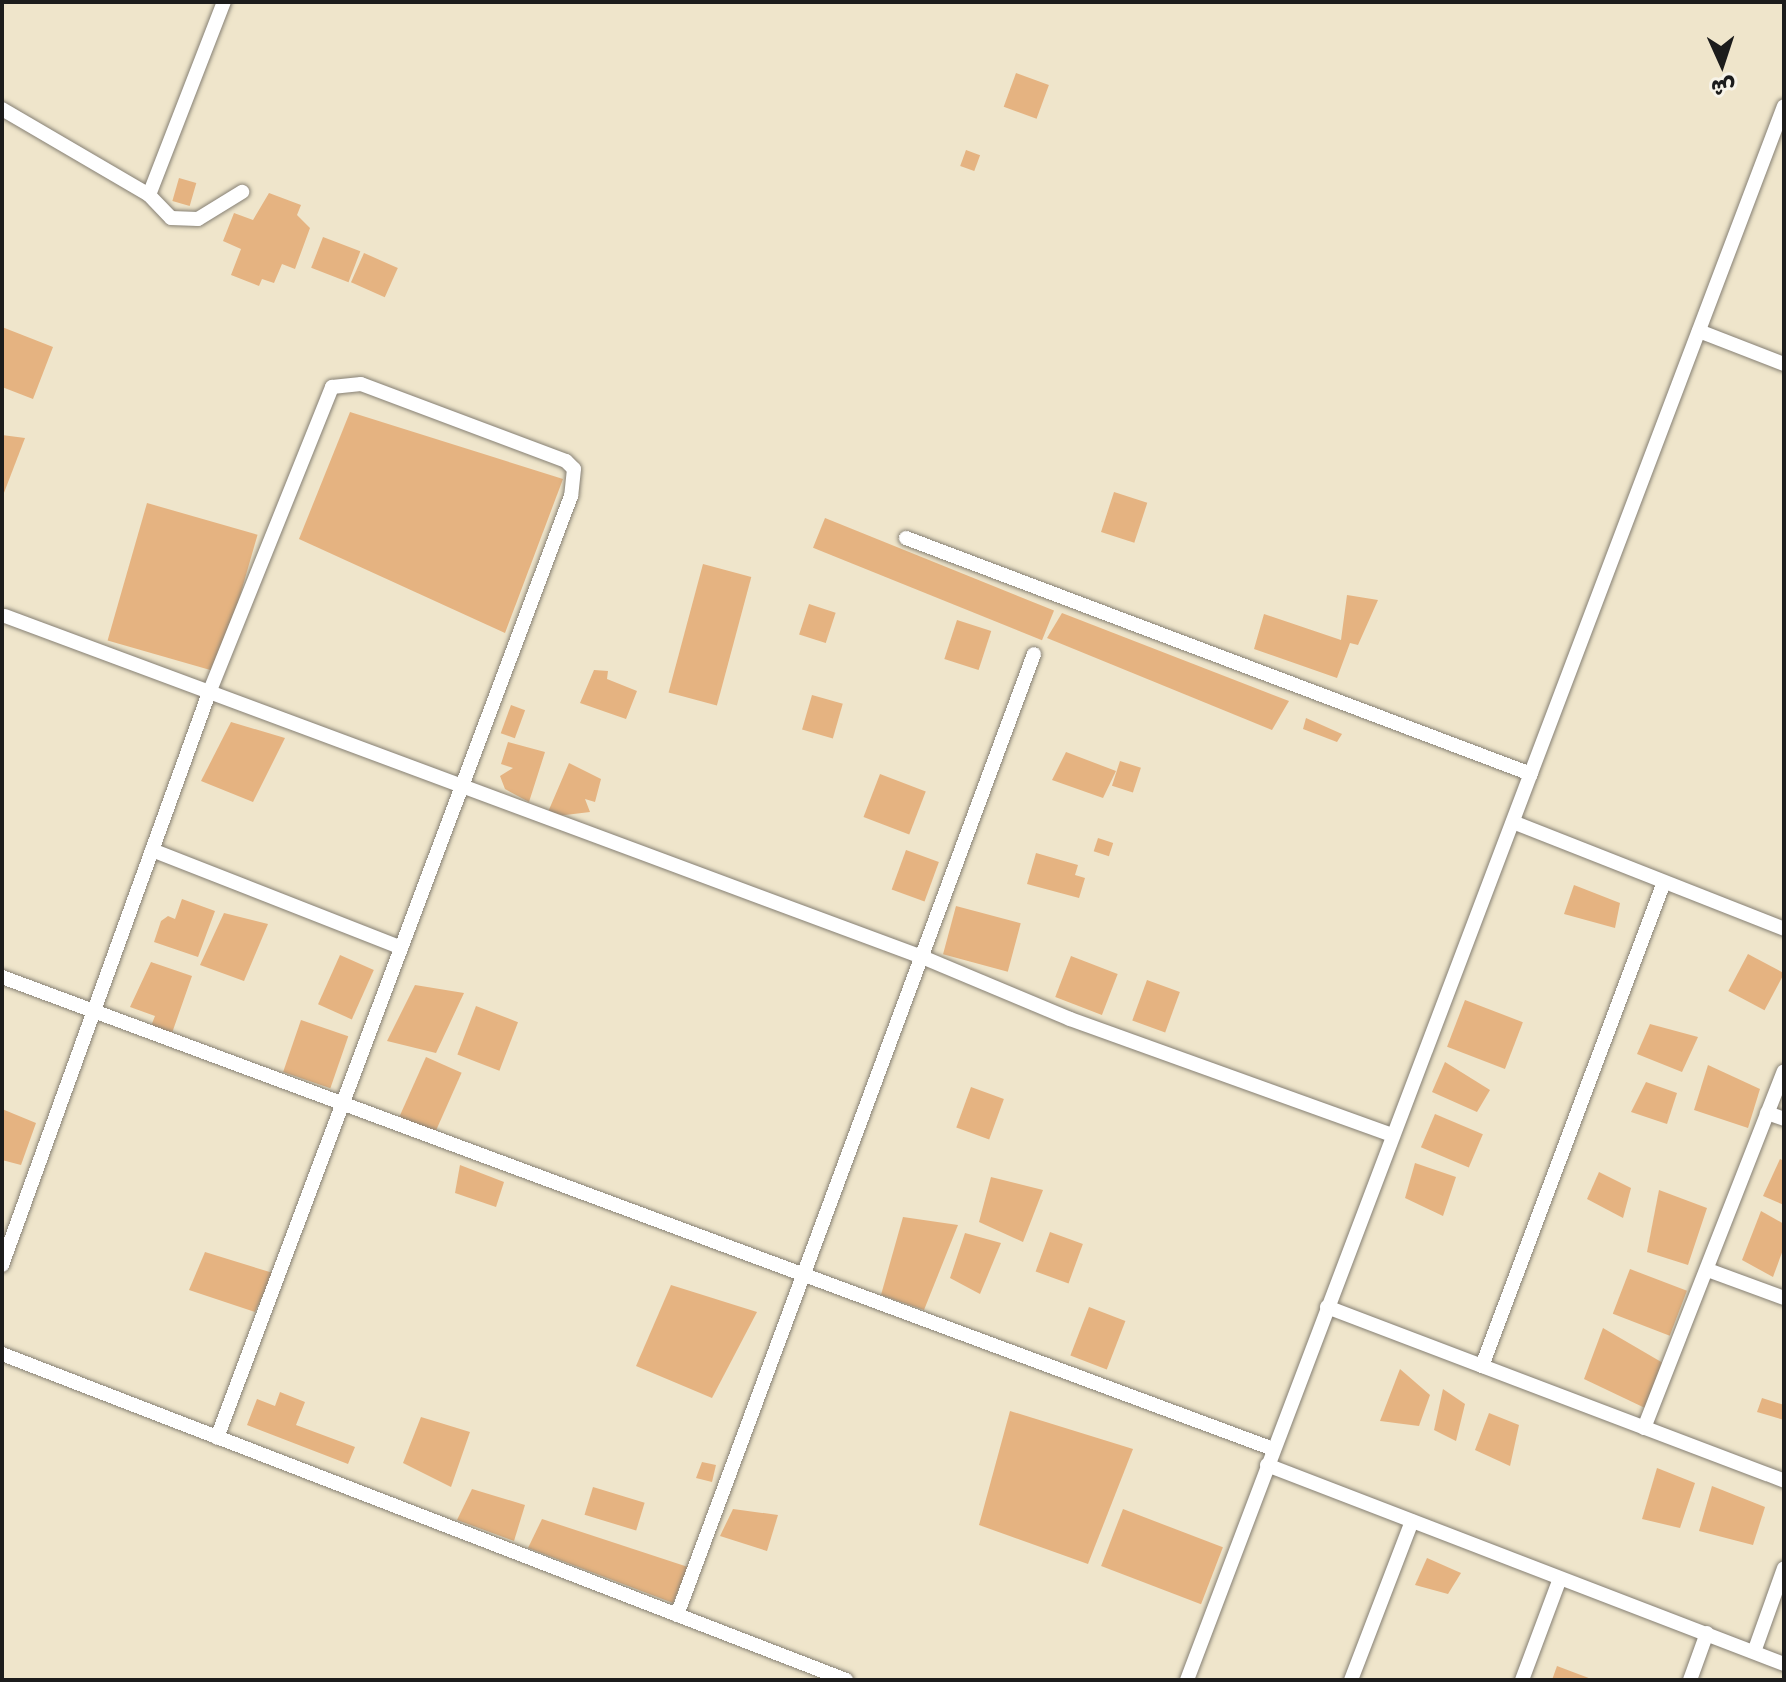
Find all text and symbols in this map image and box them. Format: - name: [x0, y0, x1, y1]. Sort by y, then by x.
- north arrow: [1682, 24, 1762, 104]
- text: ش: [1710, 72, 1736, 104]

